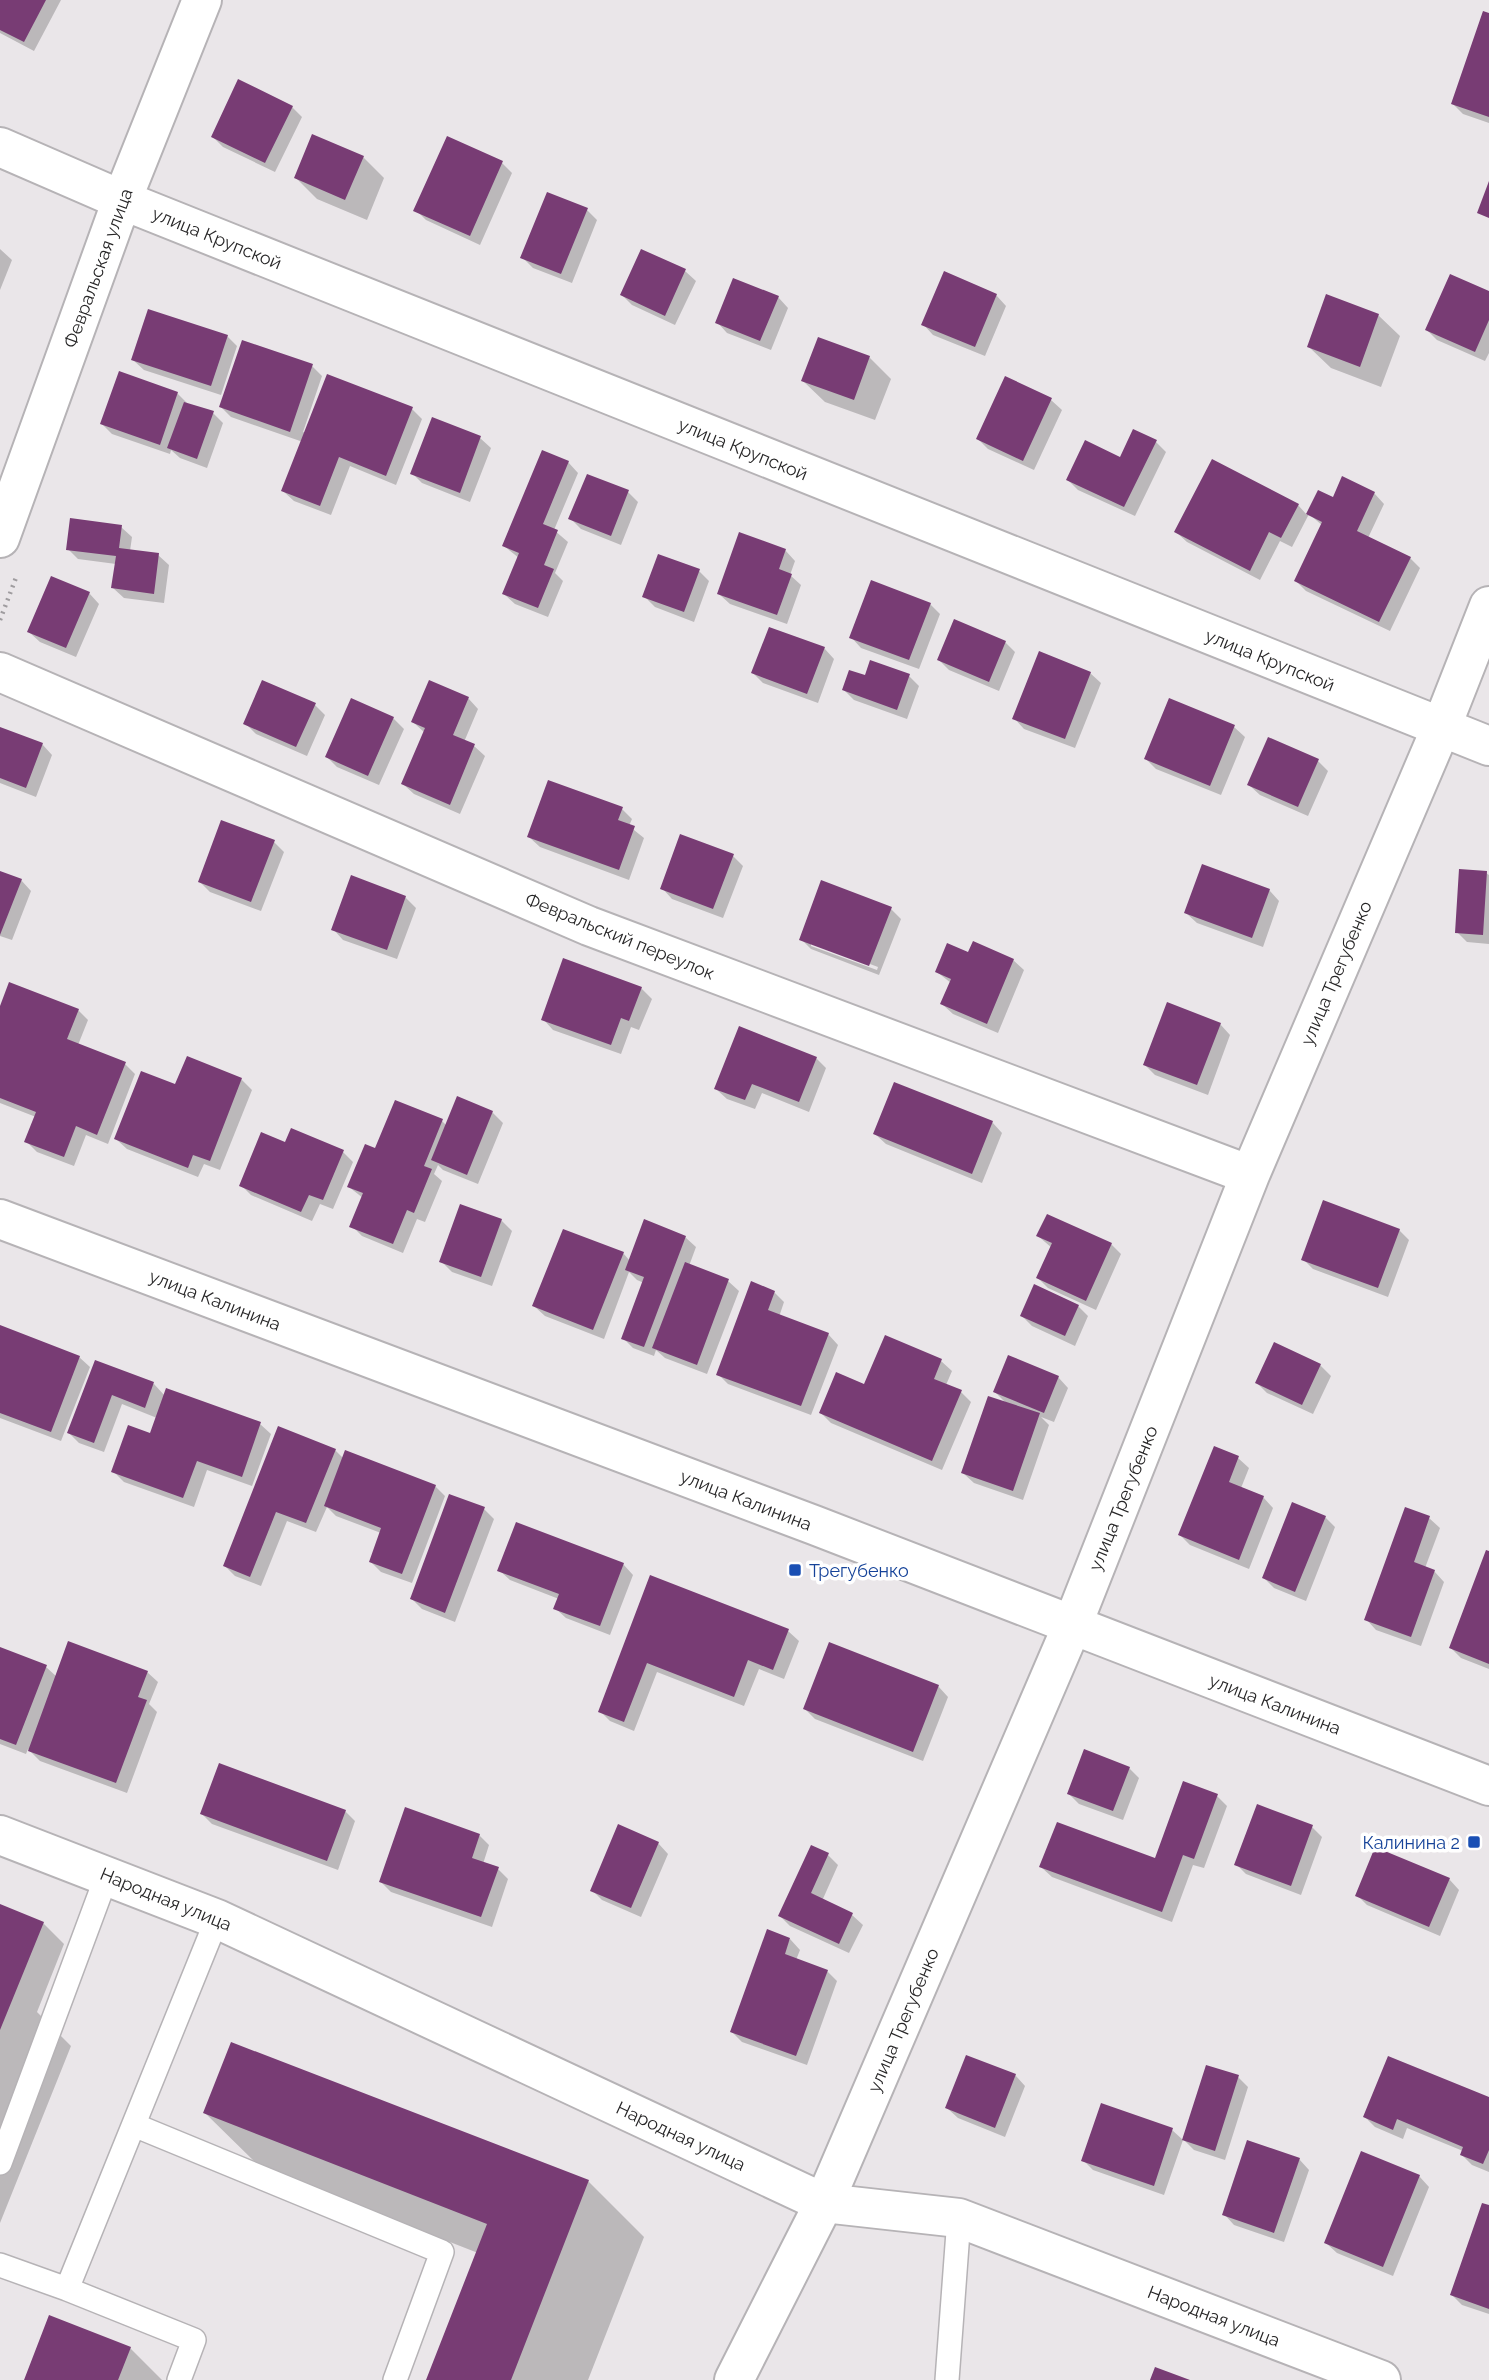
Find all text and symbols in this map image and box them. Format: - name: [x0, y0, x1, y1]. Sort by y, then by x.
- street label: Февральская улица: [59, 185, 137, 351]
- street label: улица Крупской: [149, 202, 285, 274]
- street label: улица Крупской: [675, 413, 811, 485]
- street label: улица Крупской: [1202, 624, 1338, 696]
- street label: Февральский переулок: [522, 888, 718, 984]
- street label: улица Трегубенко: [1296, 897, 1376, 1048]
- street label: улица Калинина: [146, 1265, 284, 1335]
- street label: улица Трегубенко: [1084, 1422, 1162, 1574]
- street label: улица Калинина: [677, 1465, 815, 1535]
- place label: Трегубенко: [809, 1560, 909, 1581]
- marker: Трегубенко: [787, 1562, 803, 1578]
- street label: улица Калинина: [1206, 1669, 1344, 1739]
- place label: Калинина 2: [1362, 1832, 1460, 1853]
- marker: Калинина 2: [1466, 1834, 1482, 1850]
- street label: Народная улица: [97, 1863, 235, 1935]
- street label: улица Трегубенко: [863, 1944, 943, 2095]
- street label: Народная улица: [613, 2097, 749, 2175]
- street label: Народная улица: [1145, 2281, 1283, 2351]

